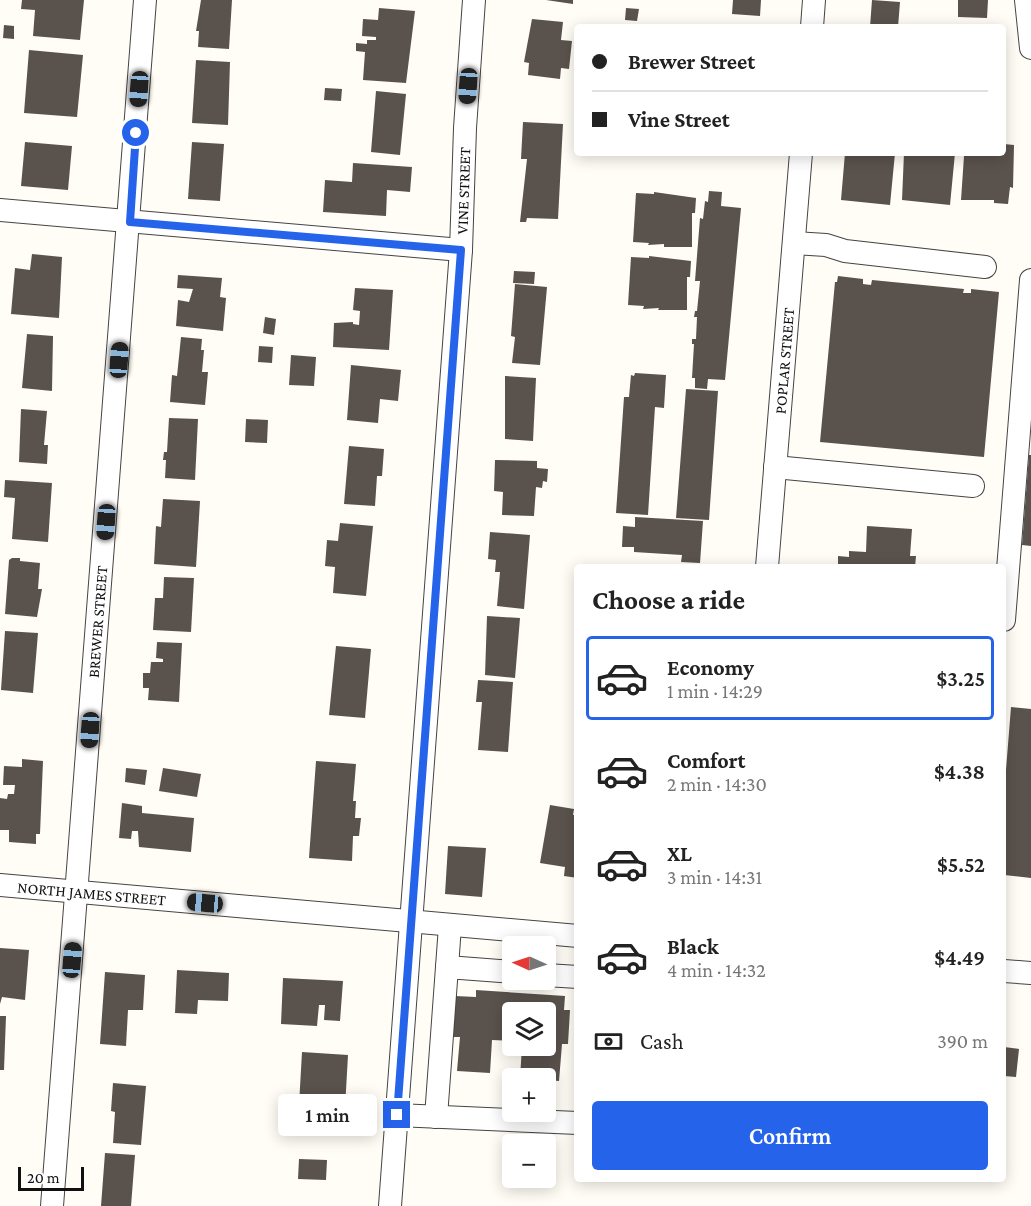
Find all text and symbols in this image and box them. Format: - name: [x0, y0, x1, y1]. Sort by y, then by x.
- text: Brewer Street: [628, 49, 755, 74]
- car: [458, 67, 478, 105]
- car: [129, 70, 149, 108]
- text: Vine Street: [628, 107, 730, 132]
- route start: [122, 119, 149, 146]
- street label: VINE STREET: [454, 147, 473, 235]
- street label: POPLAR STREET: [772, 307, 797, 415]
- car: [109, 341, 129, 379]
- car: [96, 503, 116, 541]
- street label: BREWER STREET: [85, 565, 110, 678]
- text: Choose a ride: [592, 585, 745, 615]
- icon: car: [595, 651, 649, 705]
- text: Economy: [667, 655, 754, 680]
- text: $3.25: [937, 666, 985, 691]
- text: 1 min · 14:29: [667, 680, 763, 702]
- car: [80, 711, 100, 749]
- icon: car: [595, 744, 649, 798]
- text: Comfort: [667, 748, 745, 773]
- text: $4.38: [934, 759, 985, 784]
- text: 2 min · 14:30: [667, 773, 767, 795]
- icon: car: [595, 837, 649, 891]
- text: XL: [667, 841, 692, 866]
- text: $5.52: [937, 852, 985, 877]
- text: 3 min · 14:31: [667, 866, 762, 888]
- street label: NORTH JAMES STREET: [16, 879, 167, 909]
- car: [186, 892, 224, 914]
- icon: car: [595, 930, 649, 984]
- text: Black: [667, 934, 719, 959]
- north arrow: [502, 936, 556, 990]
- map controls: [502, 936, 556, 1188]
- car: [61, 941, 83, 979]
- text: $4.49: [934, 945, 985, 970]
- text: 4 min · 14:32: [667, 959, 766, 981]
- button: layers: [502, 1002, 556, 1056]
- icon: cash: [592, 1025, 625, 1058]
- text: Cash: [640, 1029, 684, 1054]
- text: 390 m: [937, 1030, 988, 1052]
- button: +: [502, 1068, 556, 1122]
- callout: 1 min: [277, 1094, 376, 1136]
- route end: [383, 1101, 410, 1128]
- button: Confirm: [592, 1101, 988, 1170]
- text: 1 min: [305, 1104, 350, 1126]
- button: −: [502, 1134, 556, 1188]
- scale bar: [18, 1164, 84, 1192]
- text: 20 m: [27, 1169, 60, 1186]

